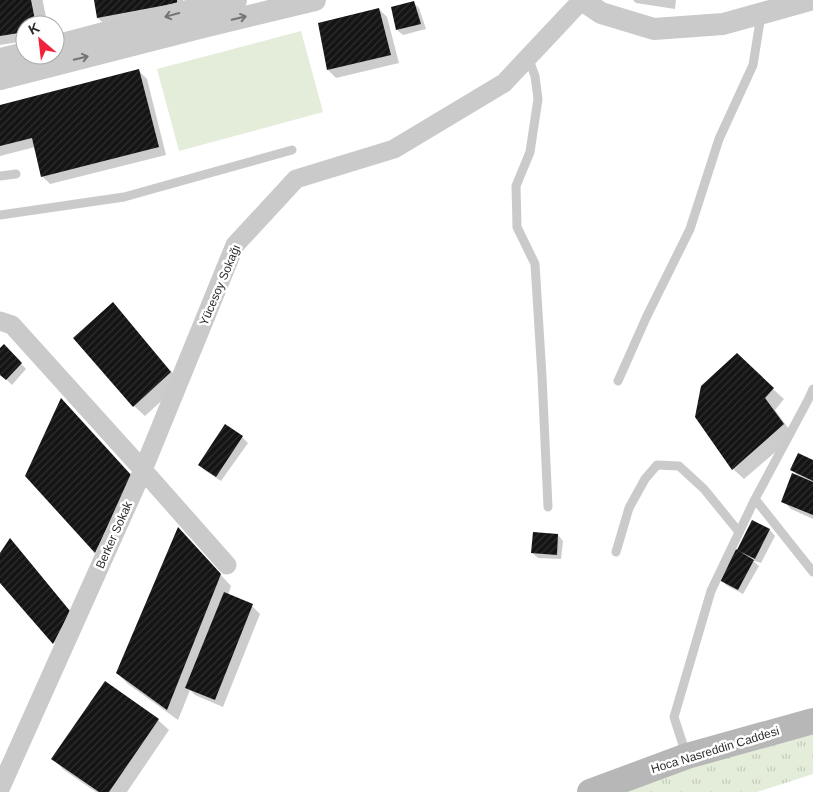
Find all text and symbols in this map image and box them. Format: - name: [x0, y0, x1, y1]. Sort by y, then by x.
- one-way arrow: [164, 11, 180, 20]
- one-way arrow: [230, 13, 246, 22]
- north arrow: [15, 15, 65, 65]
- text: K: [26, 19, 42, 38]
- one-way arrow: [72, 53, 88, 62]
- street label: Yücesoy Sokağı: [197, 242, 243, 328]
- street label: Berker Sokak: [93, 498, 135, 571]
- street label: Hoca Nasreddin Caddesi: [649, 724, 781, 776]

